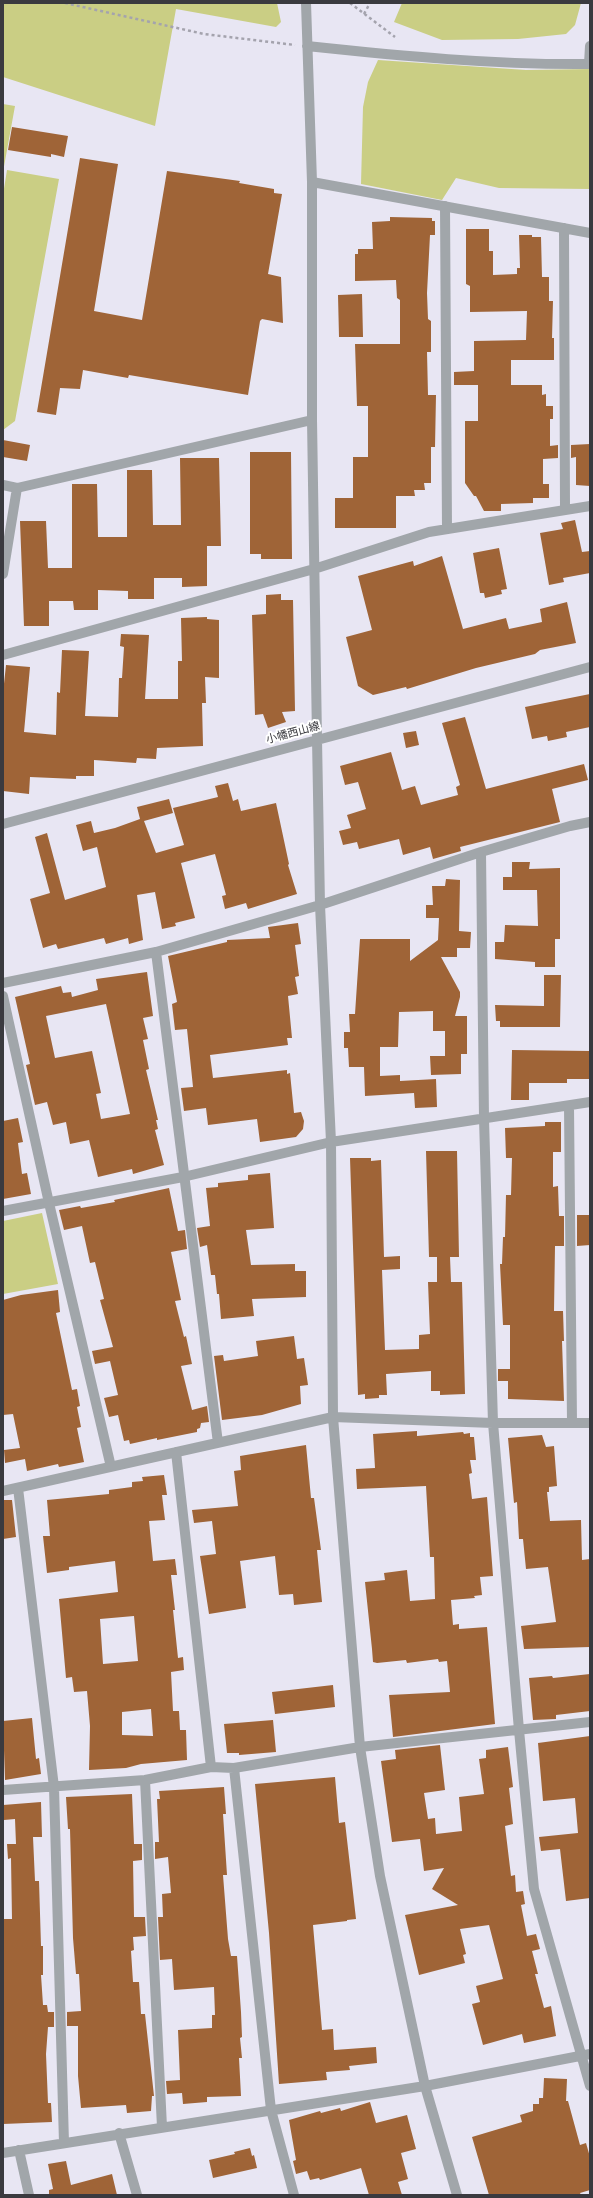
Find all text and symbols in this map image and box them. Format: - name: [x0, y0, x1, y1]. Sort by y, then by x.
- street label: 小幡西山線: [265, 720, 321, 746]

